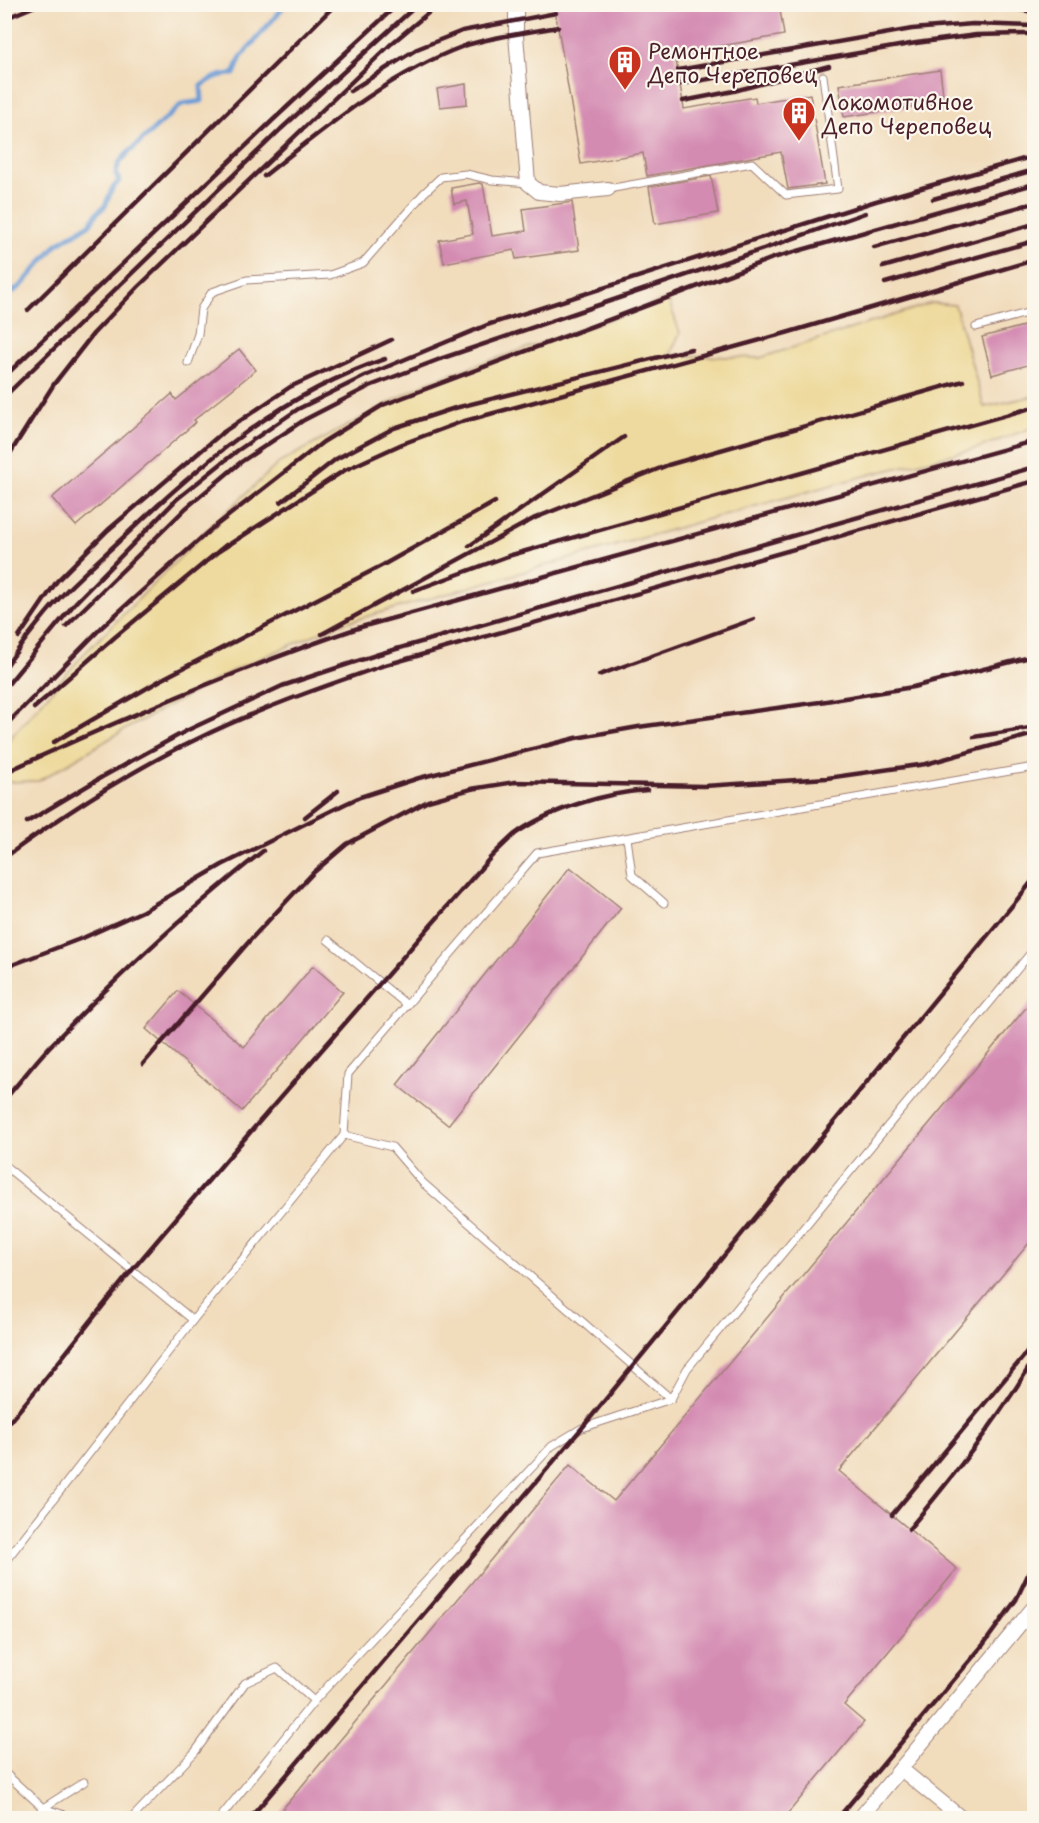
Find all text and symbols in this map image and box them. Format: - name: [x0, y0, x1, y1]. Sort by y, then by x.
- place label: Ремонтное Депо Череповец: [647, 34, 818, 90]
- building icon: Ремонтное Депо Череповец: [607, 44, 643, 91]
- place label: Локомотивное Депо Череповец: [821, 85, 992, 141]
- building icon: Локомотивное Депо Череповец: [781, 95, 817, 142]

